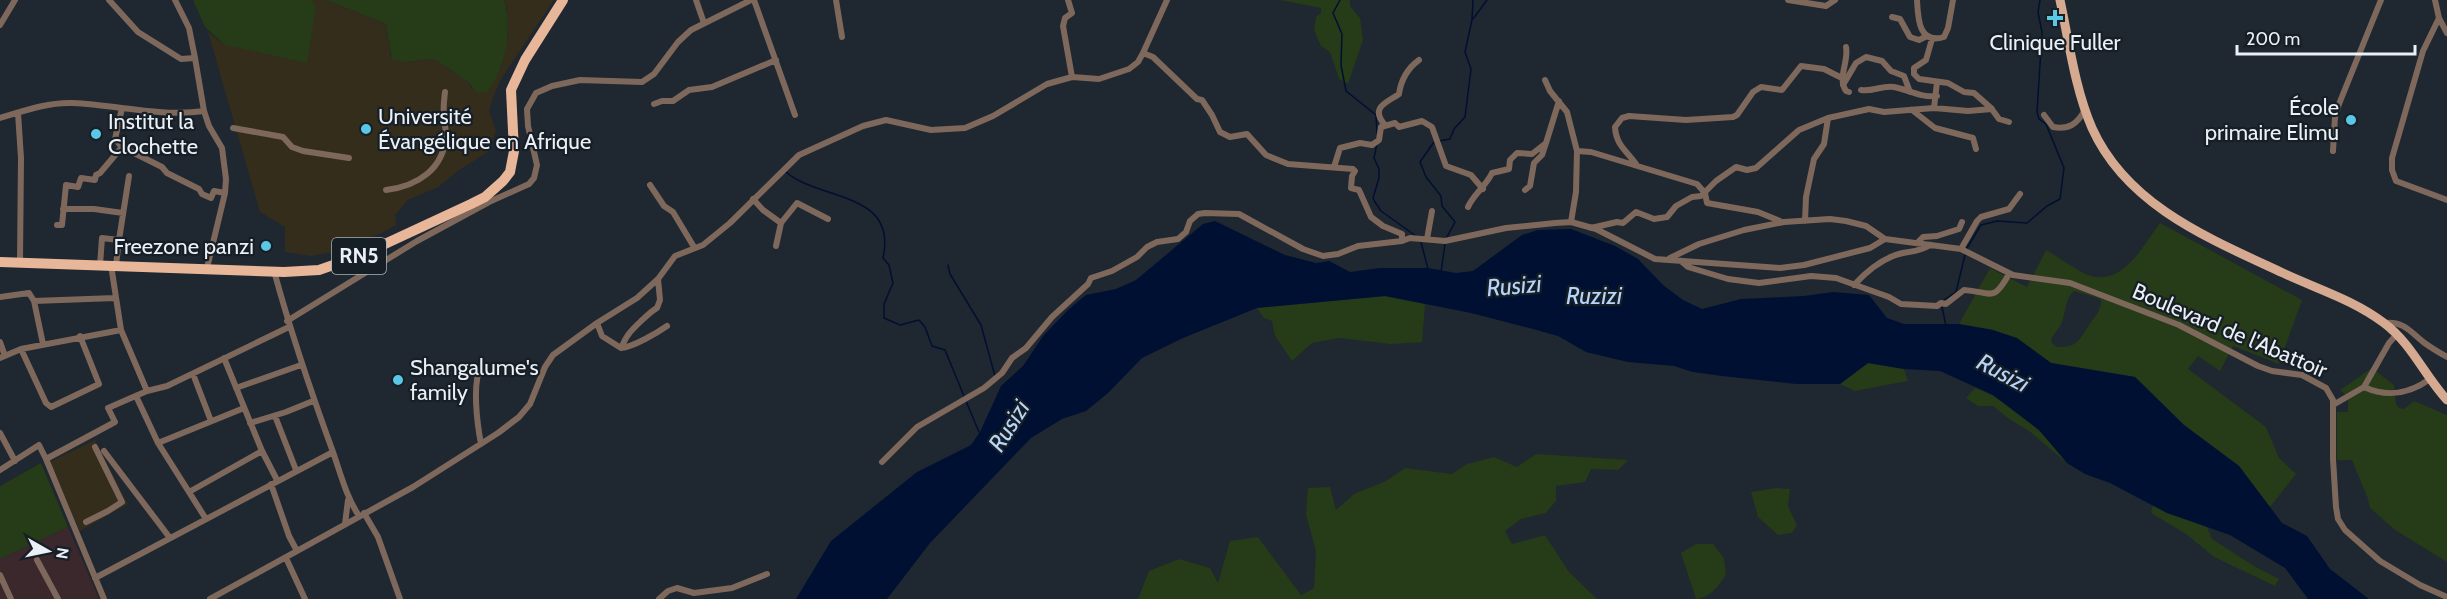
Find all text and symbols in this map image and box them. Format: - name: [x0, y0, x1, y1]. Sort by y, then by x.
- marker: Clinique Fuller: [2046, 9, 2064, 27]
- scale bar: [2237, 18, 2416, 56]
- text: 200 m: [2246, 28, 2300, 50]
- place label: Clinique Fuller: [1989, 29, 2121, 56]
- place label: École primaire Elimu: [2205, 94, 2339, 146]
- place label: Université Évangélique en Afrique: [378, 103, 591, 155]
- place label: Institut la Clochette: [108, 108, 198, 160]
- marker: École primaire Elimu: [2344, 113, 2358, 127]
- marker: Université Évangélique en Afrique: [359, 122, 373, 136]
- marker: Institut la Clochette: [89, 127, 103, 141]
- place label: Freezone panzi: [113, 233, 254, 260]
- road number: RN5: [332, 238, 386, 274]
- marker: Freezone panzi: [259, 239, 273, 253]
- water label: Rusizi: [1485, 269, 1544, 302]
- street label: Boulevard de l'Abattoir: [2128, 277, 2331, 384]
- water label: Ruzizi: [1566, 281, 1623, 310]
- water label: Rusizi: [1972, 347, 2035, 399]
- place label: Shangalume's family: [410, 354, 539, 406]
- marker: Shangalume's family: [391, 373, 405, 387]
- water label: Rusizi: [982, 394, 1036, 457]
- north arrow: [18, 521, 78, 581]
- text: N: [52, 546, 73, 560]

